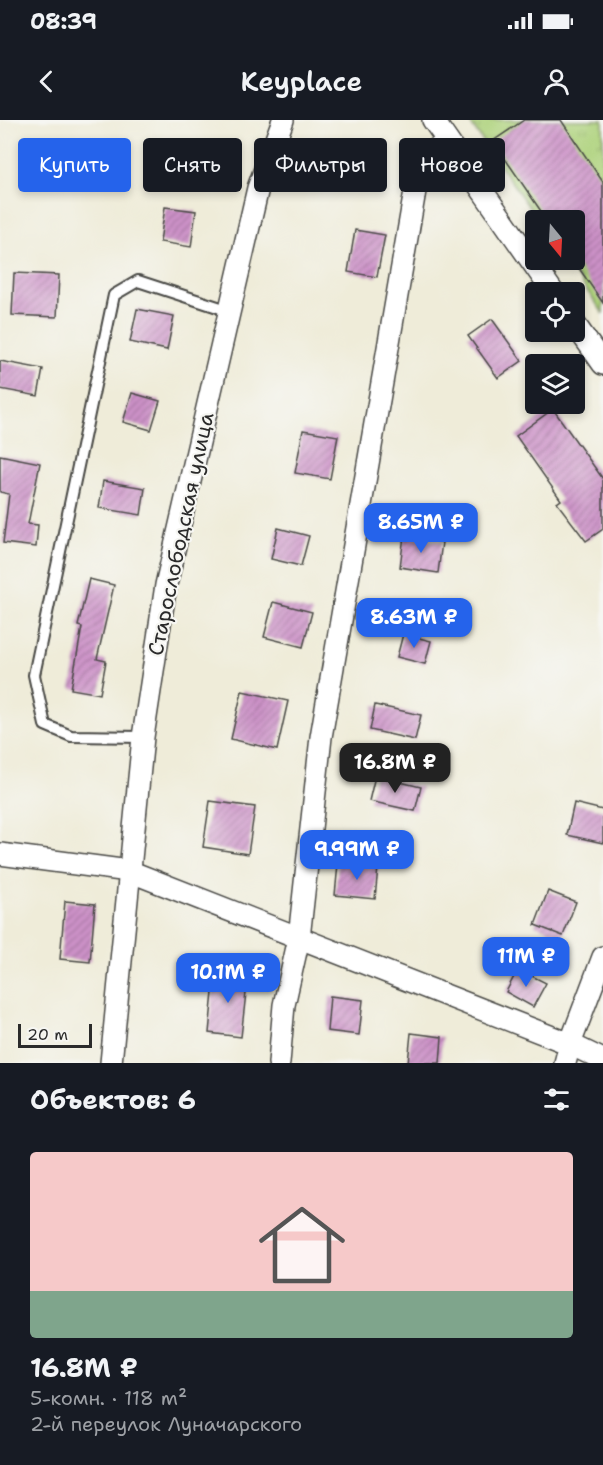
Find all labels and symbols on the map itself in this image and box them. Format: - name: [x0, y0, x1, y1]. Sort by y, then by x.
- north arrow: [525, 210, 585, 270]
- street label: Старослободская улица: [142, 410, 220, 658]
- pin: 8.65M ₽: [366, 503, 476, 554]
- pin: 8.63M ₽: [359, 598, 469, 649]
- pin: 16.8M ₽: [340, 743, 450, 794]
- pin: 9.99M ₽: [302, 830, 412, 881]
- pin: 11M ₽: [484, 937, 568, 988]
- pin: 10.1M ₽: [173, 953, 283, 1004]
- scale bar: [18, 1021, 92, 1048]

